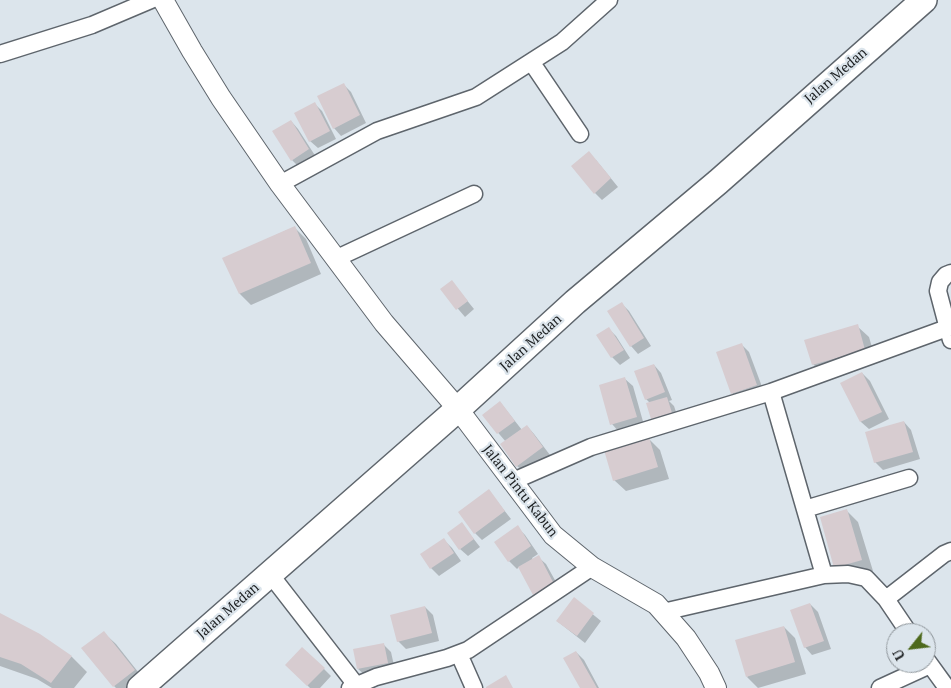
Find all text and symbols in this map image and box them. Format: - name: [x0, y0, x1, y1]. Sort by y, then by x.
- street label: Jalan Medan: [801, 44, 871, 108]
- street label: Jalan Medan: [497, 311, 565, 375]
- street label: Jalan Pintu Kabun: [479, 442, 561, 540]
- street label: Jalan Medan: [193, 579, 263, 643]
- north arrow: [886, 623, 936, 673]
- text: U: [888, 646, 909, 664]

